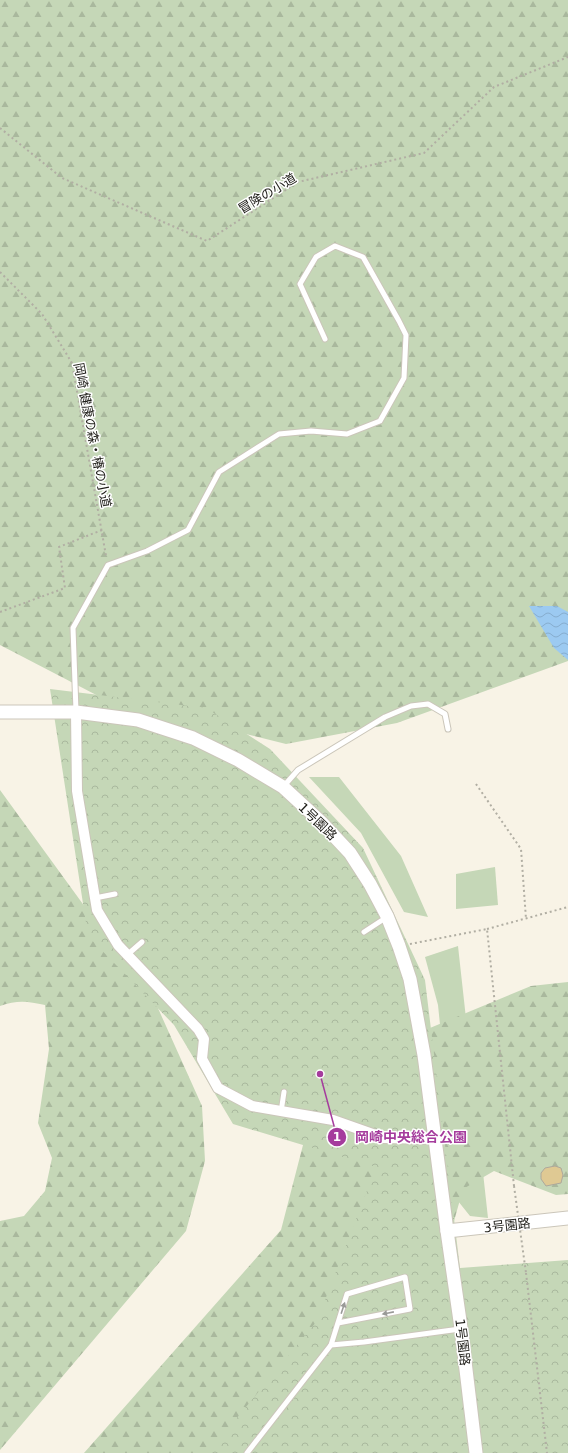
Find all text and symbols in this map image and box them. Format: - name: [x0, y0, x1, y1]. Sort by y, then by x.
- street label: 冒険の小道: [236, 170, 299, 217]
- street label: 岡崎 健康の森・椿の小道: [71, 361, 114, 509]
- street label: 1号園路: [295, 800, 340, 843]
- callout: 岡崎中央総合公園: [327, 1124, 475, 1150]
- text: 岡崎中央総合公園: [355, 1129, 467, 1145]
- text: 1: [333, 1130, 341, 1144]
- street label: 3号園路: [483, 1216, 531, 1235]
- one-way arrow: [340, 1301, 346, 1313]
- one-way arrow: [382, 1311, 394, 1317]
- street label: 1号園路: [452, 1318, 473, 1366]

